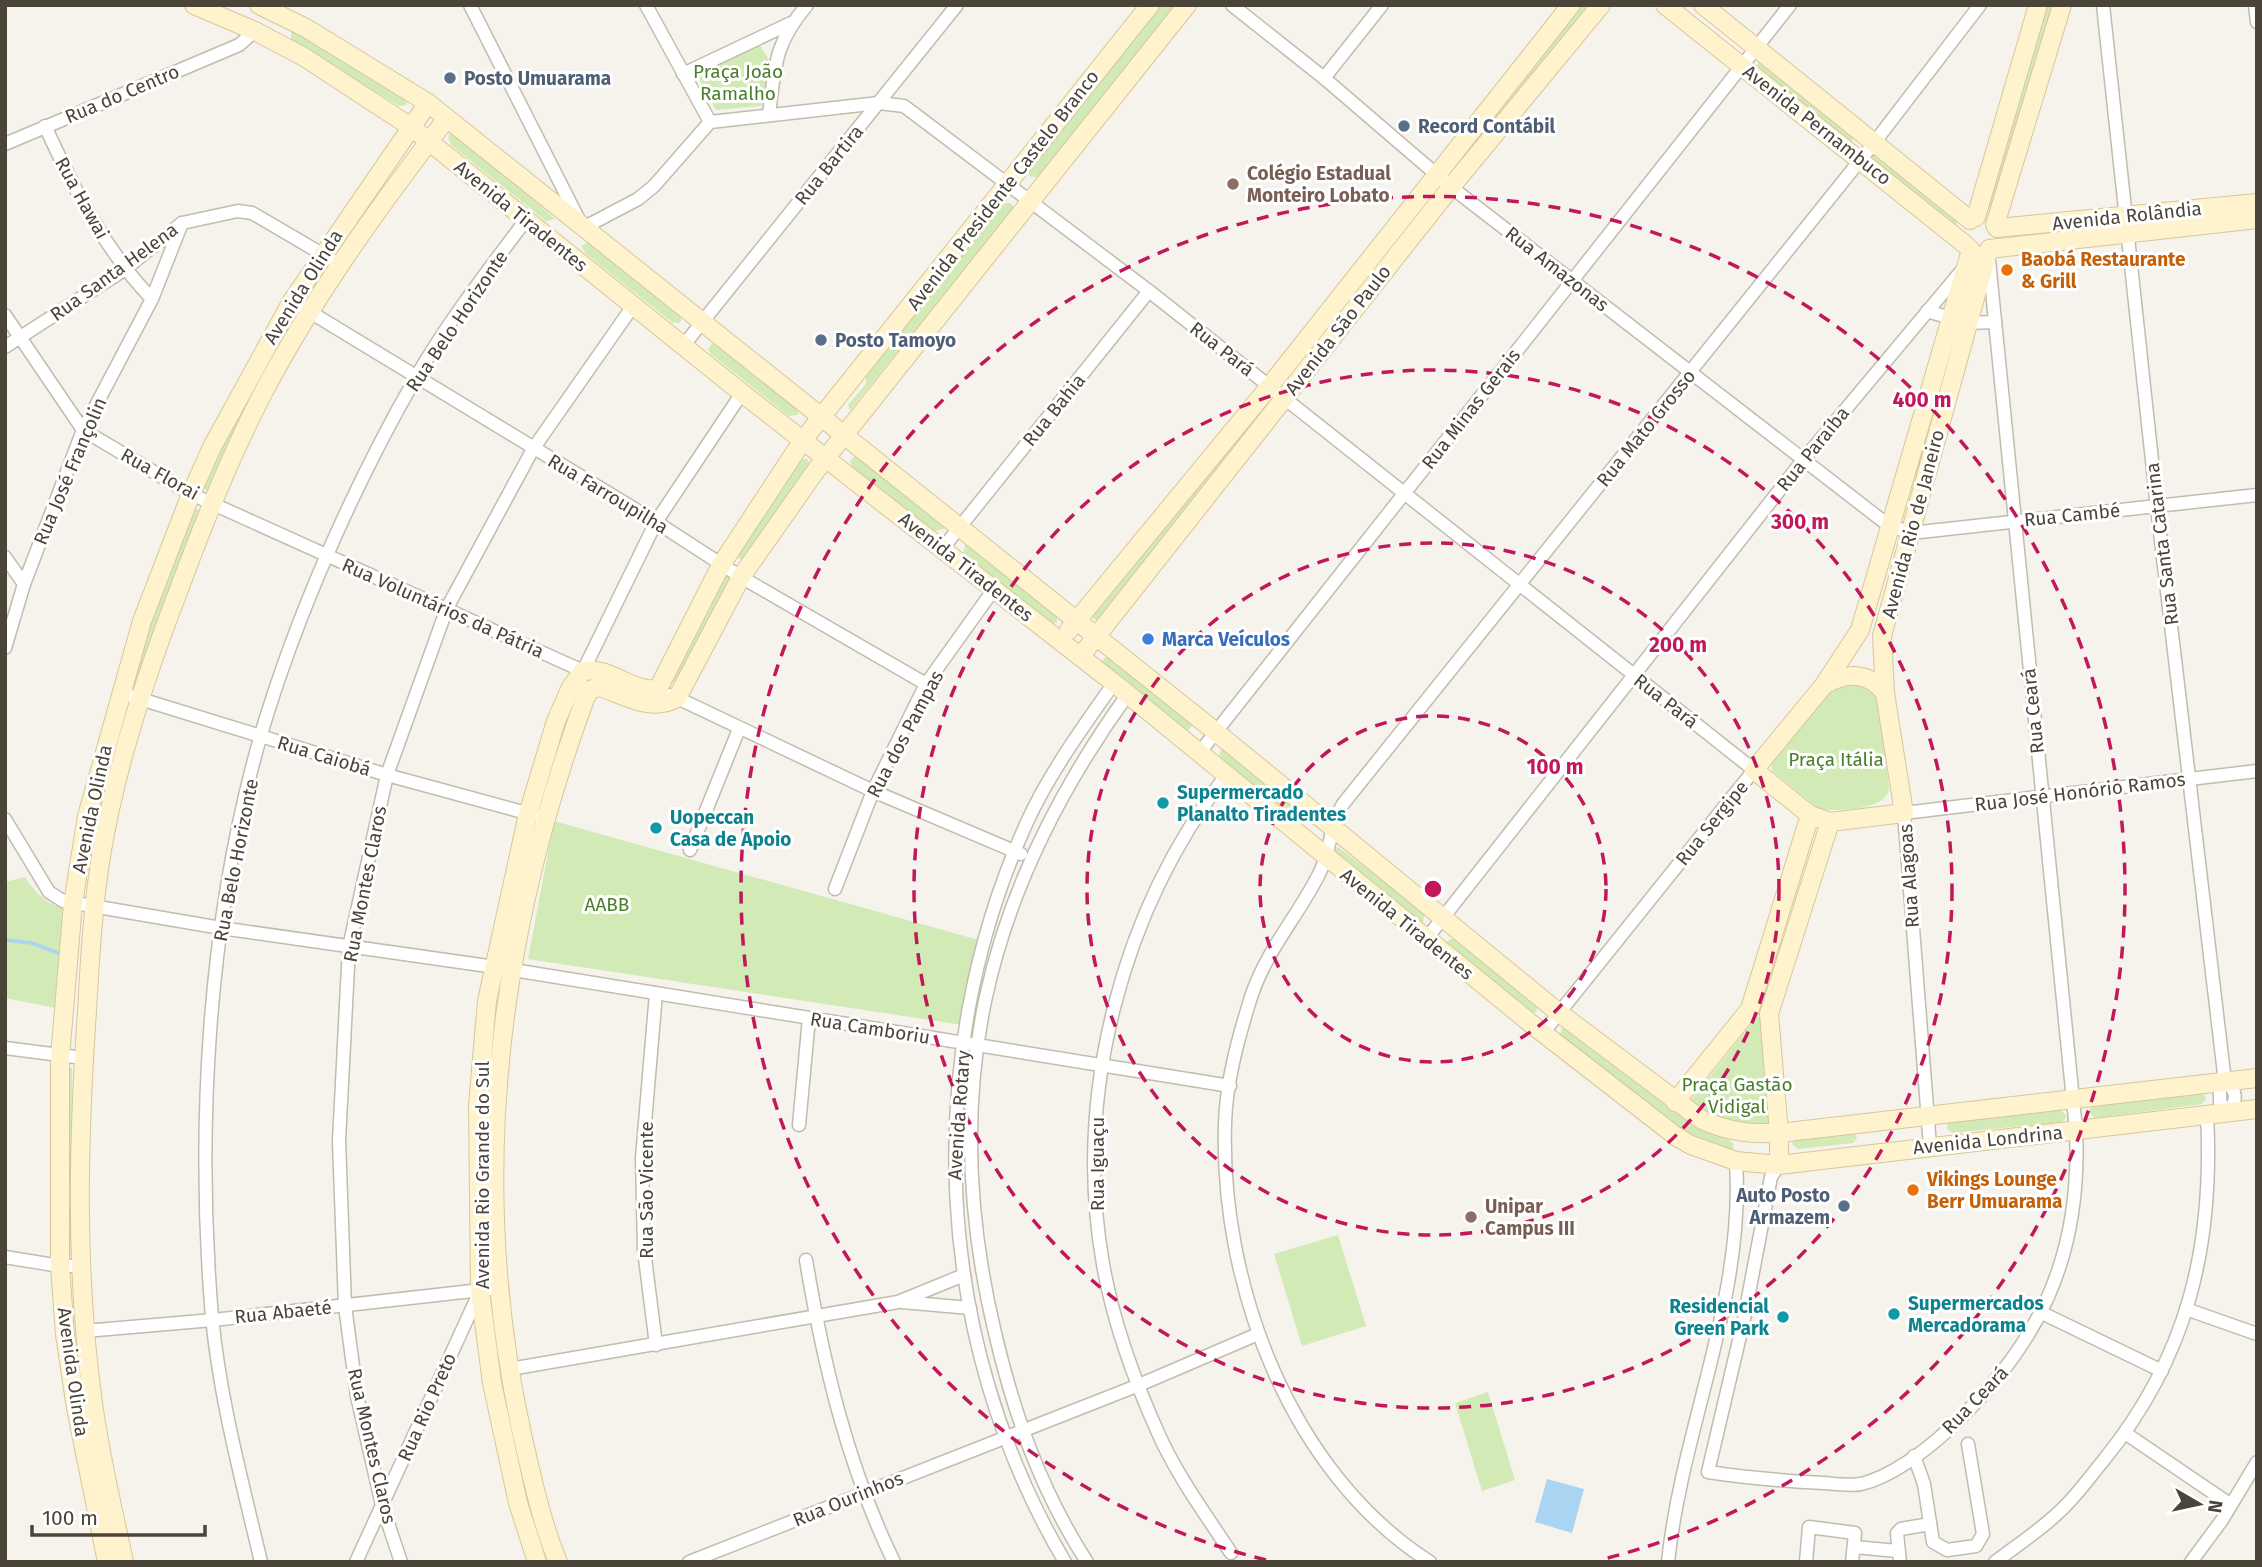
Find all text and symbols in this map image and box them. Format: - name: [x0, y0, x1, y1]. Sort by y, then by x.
- street label: Rua do Centro: [61, 60, 183, 128]
- park label: Praça João Ramalho: [693, 60, 783, 105]
- street label: Avenida Pernambuco: [1738, 60, 1896, 190]
- street label: Avenida Presidente Castelo Branco: [902, 65, 1104, 315]
- place label: Posto Umuarama: [464, 67, 611, 90]
- marker: Posto Umuarama: [442, 70, 458, 86]
- place label: Record Contábil: [1418, 115, 1556, 138]
- marker: Record Contábil: [1396, 118, 1412, 134]
- street label: Rua Bartira: [790, 120, 868, 210]
- street label: Rua Hawai: [50, 153, 114, 243]
- street label: Avenida Tiradentes: [450, 155, 592, 277]
- place label: Colégio Estadual Monteiro Lobato: [1247, 162, 1391, 207]
- marker: Colégio Estadual Monteiro Lobato: [1225, 176, 1241, 192]
- street label: Avenida Rolândia: [2051, 197, 2203, 235]
- street label: Rua Santa Helena: [46, 218, 182, 326]
- street label: Rua Amazonas: [1501, 222, 1613, 317]
- street label: Avenida Olinda: [259, 226, 347, 348]
- street label: Rua Belo Horizonte: [401, 246, 513, 396]
- place label: Baobá Restaurante & Grill: [2021, 248, 2186, 293]
- street label: Avenida São Paulo: [1280, 260, 1396, 400]
- marker: Baobá Restaurante & Grill: [1999, 262, 2015, 278]
- street label: Rua Pará: [1185, 317, 1259, 381]
- place label: Posto Tamoyo: [835, 329, 956, 352]
- marker: Posto Tamoyo: [813, 332, 829, 348]
- street label: Rua Minas Gerais: [1417, 344, 1525, 474]
- street label: Rua Mato Grosso: [1592, 365, 1700, 491]
- street label: Rua Bahia: [1018, 369, 1090, 451]
- text: 400 m: [1892, 387, 1952, 413]
- street label: Rua José Françolin: [29, 394, 111, 548]
- street label: Rua Paraíba: [1772, 402, 1854, 496]
- street label: Avenida Rio de Janeiro: [1877, 427, 1949, 621]
- street label: Rua Florai: [117, 443, 203, 505]
- street label: Rua Farroupilha: [544, 449, 672, 539]
- street label: Rua Santa Catarina: [2141, 461, 2183, 627]
- street label: Rua Cambé: [2023, 499, 2121, 531]
- street label: Avenida Tiradentes: [894, 507, 1038, 627]
- text: 300 m: [1770, 509, 1829, 535]
- street label: Rua Voluntários da Pátria: [338, 553, 548, 663]
- place label: Marca Veículos: [1162, 628, 1290, 651]
- marker: Marca Veículos: [1140, 631, 1156, 647]
- text: 200 m: [1649, 632, 1707, 658]
- street label: Rua dos Pampas: [862, 666, 948, 802]
- street label: Rua Ceará: [2017, 667, 2049, 755]
- street label: Rua Pará: [1629, 669, 1703, 733]
- street label: Rua Caiobá: [274, 731, 374, 781]
- street label: Avenida Olinda: [67, 743, 117, 875]
- park label: Praça Itália: [1788, 748, 1884, 771]
- text: 100 m: [1526, 754, 1584, 780]
- street label: Rua José Honório Ramos: [1973, 768, 2187, 816]
- street label: Rua Sergipe: [1671, 776, 1753, 870]
- street label: Rua Belo Horizonte: [209, 777, 263, 943]
- place label: Supermercado Planalto Tiradentes: [1177, 781, 1346, 826]
- marker: Supermercado Planalto Tiradentes: [1155, 795, 1171, 811]
- street label: Rua Montes Claros: [339, 804, 391, 964]
- place label: Uopeccan Casa de Apoio: [670, 806, 791, 851]
- marker: Uopeccan Casa de Apoio: [648, 820, 664, 836]
- street label: Rua Alagoas: [1894, 823, 1924, 929]
- street label: Avenida Tiradentes: [1336, 863, 1478, 985]
- centre of rings: [1421, 877, 1445, 901]
- park label: AABB: [585, 893, 629, 916]
- street label: Rua Camboriu: [808, 1007, 932, 1049]
- street label: Avenida Rotary: [943, 1049, 975, 1181]
- street label: Avenida Rio Grande do Sul: [471, 1061, 494, 1289]
- park label: Praça Gastão Vidigal: [1681, 1073, 1793, 1118]
- street label: Rua Iguaçu: [1086, 1117, 1109, 1211]
- street label: Rua São Vicente: [635, 1121, 658, 1259]
- street label: Avenida Londrina: [1912, 1121, 2064, 1159]
- place label: Vikings Lounge Berr Umuarama: [1926, 1168, 2063, 1213]
- marker: Vikings Lounge Berr Umuarama: [1905, 1182, 1921, 1198]
- place label: Auto Posto Armazem: [1735, 1184, 1830, 1229]
- place label: Unipar Campus III: [1485, 1195, 1575, 1240]
- marker: Auto Posto Armazem: [1836, 1198, 1852, 1214]
- marker: Unipar Campus III: [1463, 1209, 1479, 1225]
- place label: Supermercados Mercadorama: [1908, 1292, 2044, 1337]
- street label: Rua Abaeté: [233, 1295, 333, 1329]
- place label: Residencial Green Park: [1669, 1295, 1770, 1340]
- street label: Avenida Olinda: [53, 1306, 93, 1438]
- marker: Supermercados Mercadorama: [1886, 1306, 1902, 1322]
- marker: Residencial Green Park: [1775, 1309, 1791, 1325]
- street label: Rua Rio Preto: [393, 1349, 461, 1465]
- street label: Rua Ceará: [1937, 1361, 2013, 1439]
- street label: Rua Montes Claros: [343, 1366, 401, 1526]
- street label: Rua Ourinhos: [789, 1466, 907, 1532]
- north arrow: [2164, 1469, 2234, 1539]
- scale bar: [32, 1494, 205, 1538]
- text: N: [2203, 1499, 2228, 1515]
- text: 100 m: [42, 1505, 98, 1531]

